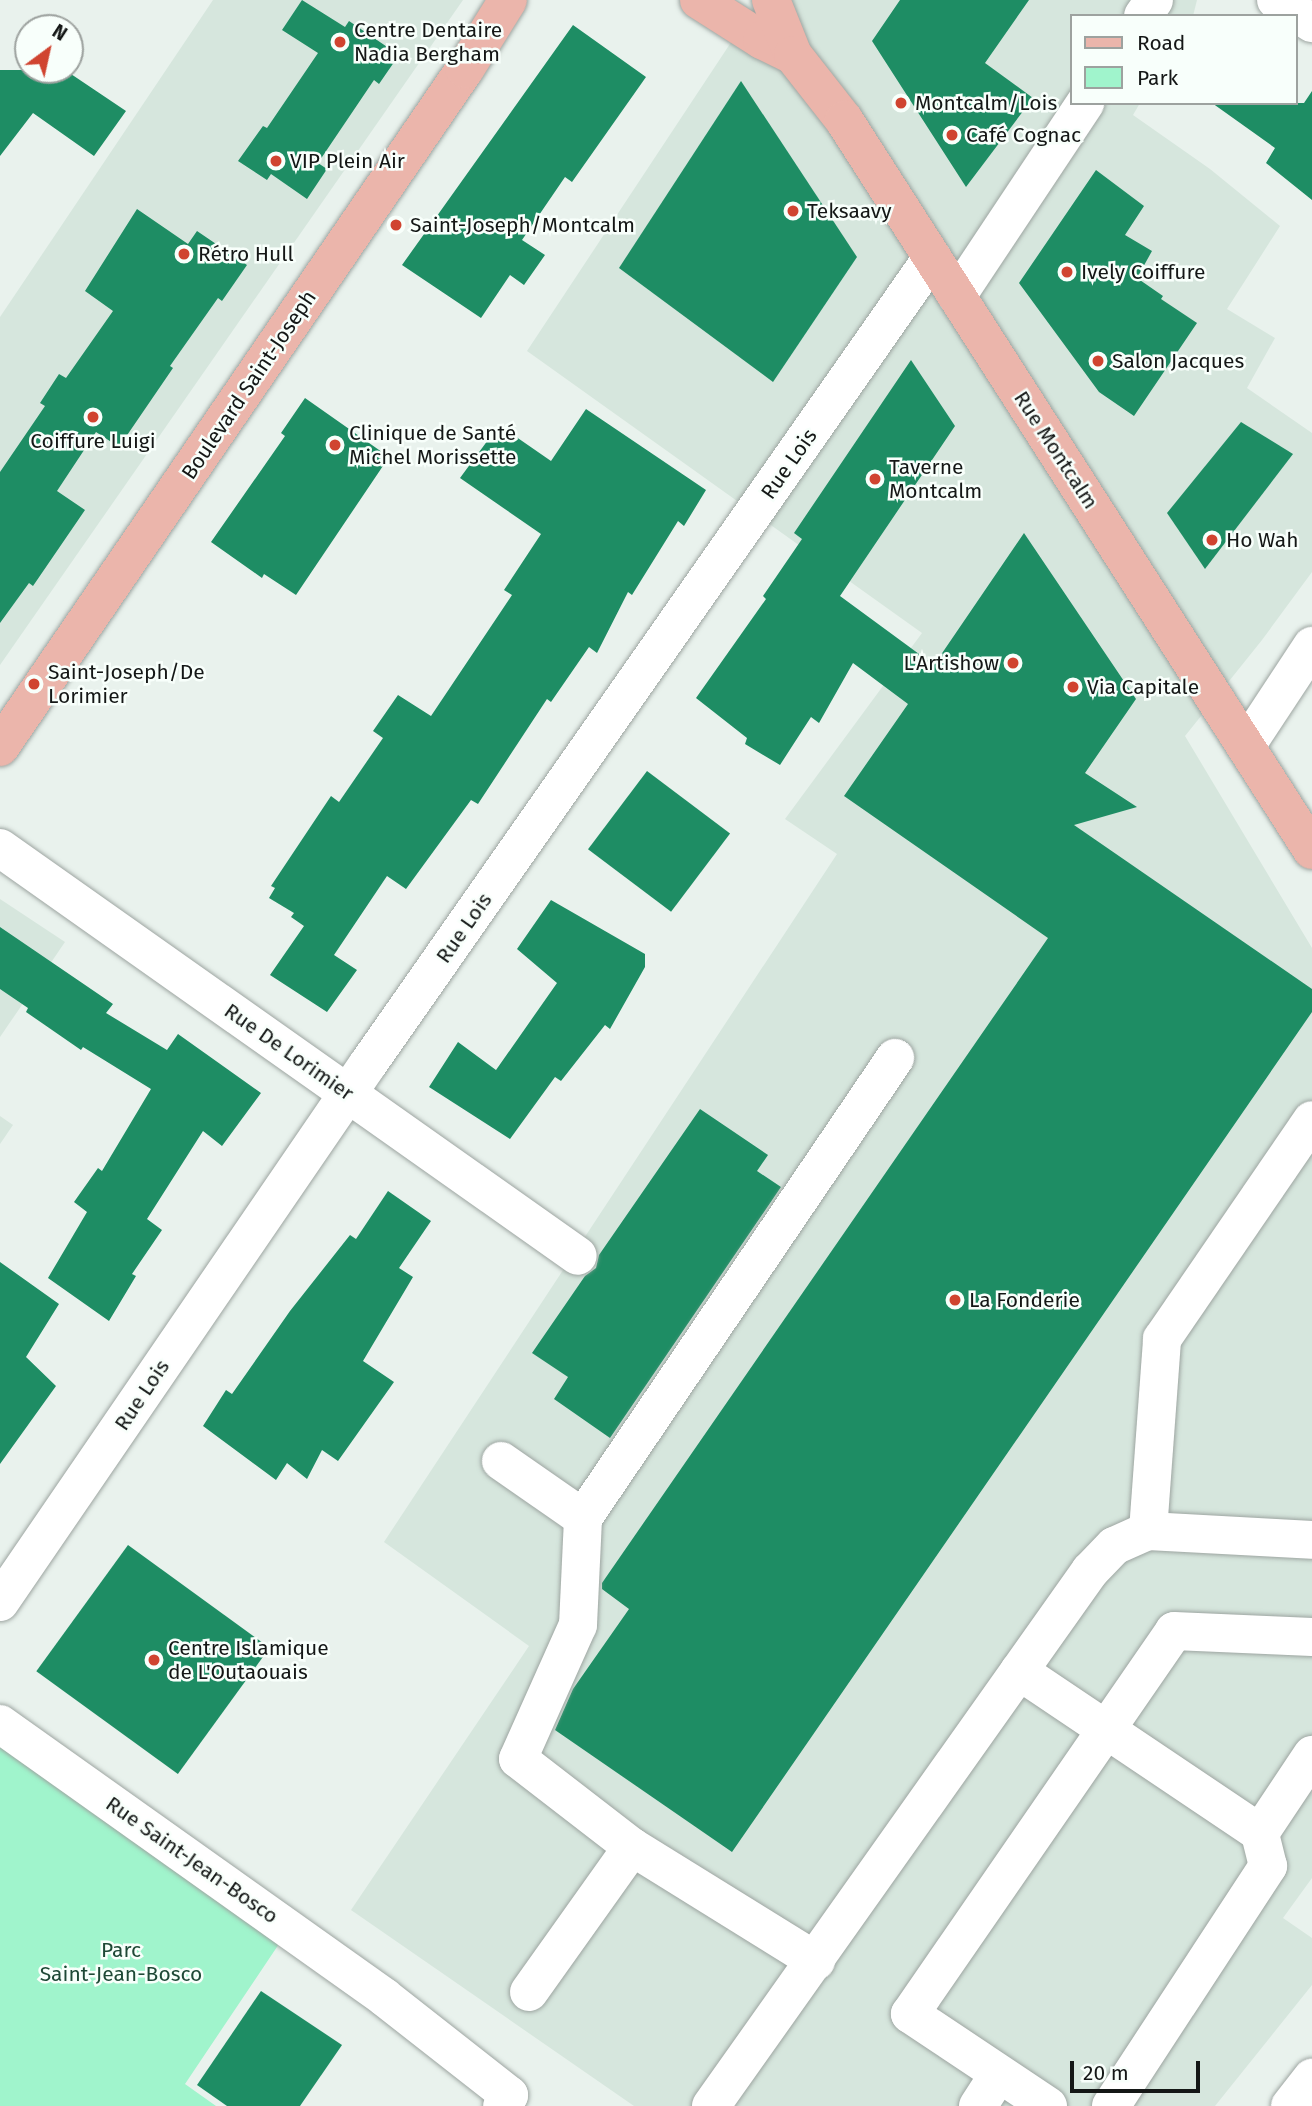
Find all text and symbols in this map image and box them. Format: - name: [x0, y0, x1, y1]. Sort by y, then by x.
- north arrow: [14, 14, 84, 84]
- legend: [1070, 14, 1298, 105]
- place label: Centre Dentaire Nadia Bergham: [354, 17, 502, 67]
- text: N: [48, 20, 71, 46]
- text: Road: [1137, 30, 1185, 56]
- marker: Centre Dentaire Nadia Bergham: [332, 34, 348, 50]
- text: Park: [1137, 65, 1178, 91]
- place label: Montcalm/Lois: [915, 90, 1057, 116]
- marker: Montcalm/Lois: [893, 95, 909, 111]
- place label: Café Cognac: [966, 122, 1081, 148]
- marker: Café Cognac: [944, 127, 960, 143]
- place label: VIP Plein Air: [290, 148, 405, 174]
- marker: VIP Plein Air: [268, 153, 284, 169]
- place label: Teksaavy: [807, 198, 891, 224]
- marker: Teksaavy: [785, 203, 801, 219]
- place label: Saint-Joseph/Montcalm: [410, 212, 635, 238]
- marker: Saint-Joseph/Montcalm: [388, 217, 404, 233]
- place label: Rétro Hull: [198, 241, 294, 267]
- marker: Rétro Hull: [176, 246, 192, 262]
- place label: Ively Coiffure: [1081, 259, 1205, 285]
- marker: Ively Coiffure: [1059, 264, 1075, 280]
- street label: Boulevard Saint-Joseph: [176, 286, 322, 484]
- place label: Salon Jacques: [1112, 348, 1244, 374]
- marker: Salon Jacques: [1090, 353, 1106, 369]
- street label: Rue Montcalm: [1009, 386, 1103, 514]
- marker: Coiffure Luigi: [85, 409, 101, 425]
- place label: Clinique de Santé Michel Morissette: [349, 420, 517, 470]
- street label: Rue Lois: [756, 424, 822, 504]
- place label: Coiffure Luigi: [30, 428, 156, 454]
- marker: Clinique de Santé Michel Morissette: [327, 437, 343, 453]
- place label: Taverne Montcalm: [889, 454, 982, 504]
- marker: Taverne Montcalm: [867, 471, 883, 487]
- place label: Ho Wah: [1226, 527, 1299, 553]
- marker: Ho Wah: [1204, 532, 1220, 548]
- place label: L'Artishow: [904, 650, 999, 676]
- marker: L'Artishow: [1005, 655, 1021, 671]
- place label: Saint-Joseph/De Lorimier: [48, 659, 205, 709]
- place label: Via Capitale: [1087, 674, 1199, 700]
- marker: Saint-Joseph/De Lorimier: [26, 676, 42, 692]
- marker: Via Capitale: [1065, 679, 1081, 695]
- street label: Rue Lois: [431, 888, 497, 968]
- street label: Rue De Lorimier: [219, 998, 359, 1106]
- place label: La Fonderie: [969, 1287, 1080, 1313]
- marker: La Fonderie: [947, 1292, 963, 1308]
- street label: Rue Lois: [109, 1355, 175, 1435]
- place label: Centre Islamique de L'Outaouais: [168, 1635, 329, 1685]
- marker: Centre Islamique de L'Outaouais: [146, 1652, 162, 1668]
- street label: Rue Saint-Jean-Bosco: [101, 1791, 283, 1929]
- park label: Parc Saint-Jean-Bosco: [40, 1937, 202, 1987]
- scale bar: [1074, 2046, 1204, 2090]
- text: 20 m: [1083, 2060, 1129, 2086]

